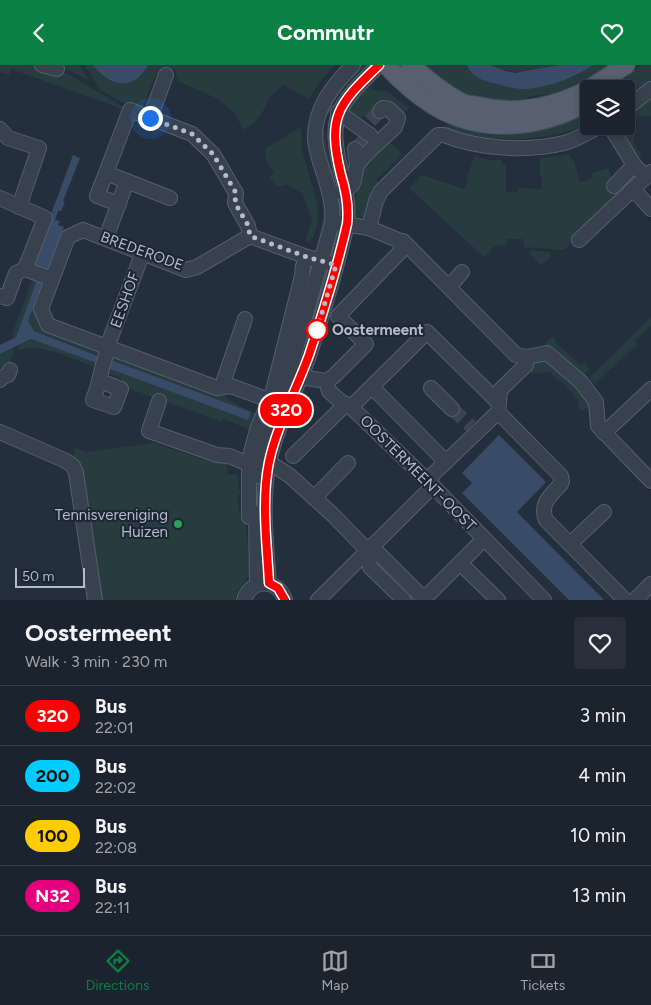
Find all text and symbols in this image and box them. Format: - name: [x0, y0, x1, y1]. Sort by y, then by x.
- icon: back: [25, 19, 53, 47]
- text: Commutr: [277, 19, 374, 46]
- icon: heart: [598, 19, 626, 47]
- map controls: [580, 80, 635, 135]
- button: layers: [580, 80, 635, 135]
- your location: [138, 106, 163, 131]
- street label: BREDERODE: [98, 228, 186, 274]
- street label: EESHOF: [107, 270, 143, 330]
- marker: Oostermeent: [306, 319, 328, 341]
- place label: Oostermeent: [332, 321, 424, 339]
- line badge: 320: [257, 394, 315, 426]
- text: 320: [270, 399, 302, 421]
- street label: OOSTERMEENT-OOST: [356, 411, 480, 535]
- place label: Tennisvereniging Huizen: [55, 506, 168, 541]
- marker: Tennisvereniging Huizen: [172, 518, 184, 530]
- scale bar: [15, 565, 85, 588]
- text: 50 m: [22, 568, 54, 585]
- button: heart: [574, 617, 626, 669]
- text: Oostermeent: [25, 618, 172, 647]
- text: Walk · 3 min · 230 m: [25, 652, 167, 671]
- text: Bus: [95, 695, 126, 718]
- text: 3 min: [580, 704, 626, 727]
- text: 320: [36, 705, 69, 727]
- text: 22:01: [95, 718, 134, 737]
- text: Bus: [95, 755, 126, 778]
- text: 4 min: [578, 764, 626, 787]
- text: 200: [36, 765, 69, 787]
- text: 22:02: [95, 778, 136, 797]
- text: Bus: [95, 815, 126, 838]
- text: 10 min: [570, 824, 626, 847]
- text: 100: [37, 825, 68, 847]
- text: 22:08: [95, 838, 137, 857]
- text: Bus: [95, 875, 126, 898]
- text: 13 min: [572, 884, 626, 907]
- text: N32: [35, 885, 70, 907]
- text: 22:11: [95, 898, 130, 917]
- tab: Directions: [86, 947, 150, 994]
- tab: Map: [321, 947, 349, 994]
- tab: Tickets: [521, 947, 565, 994]

